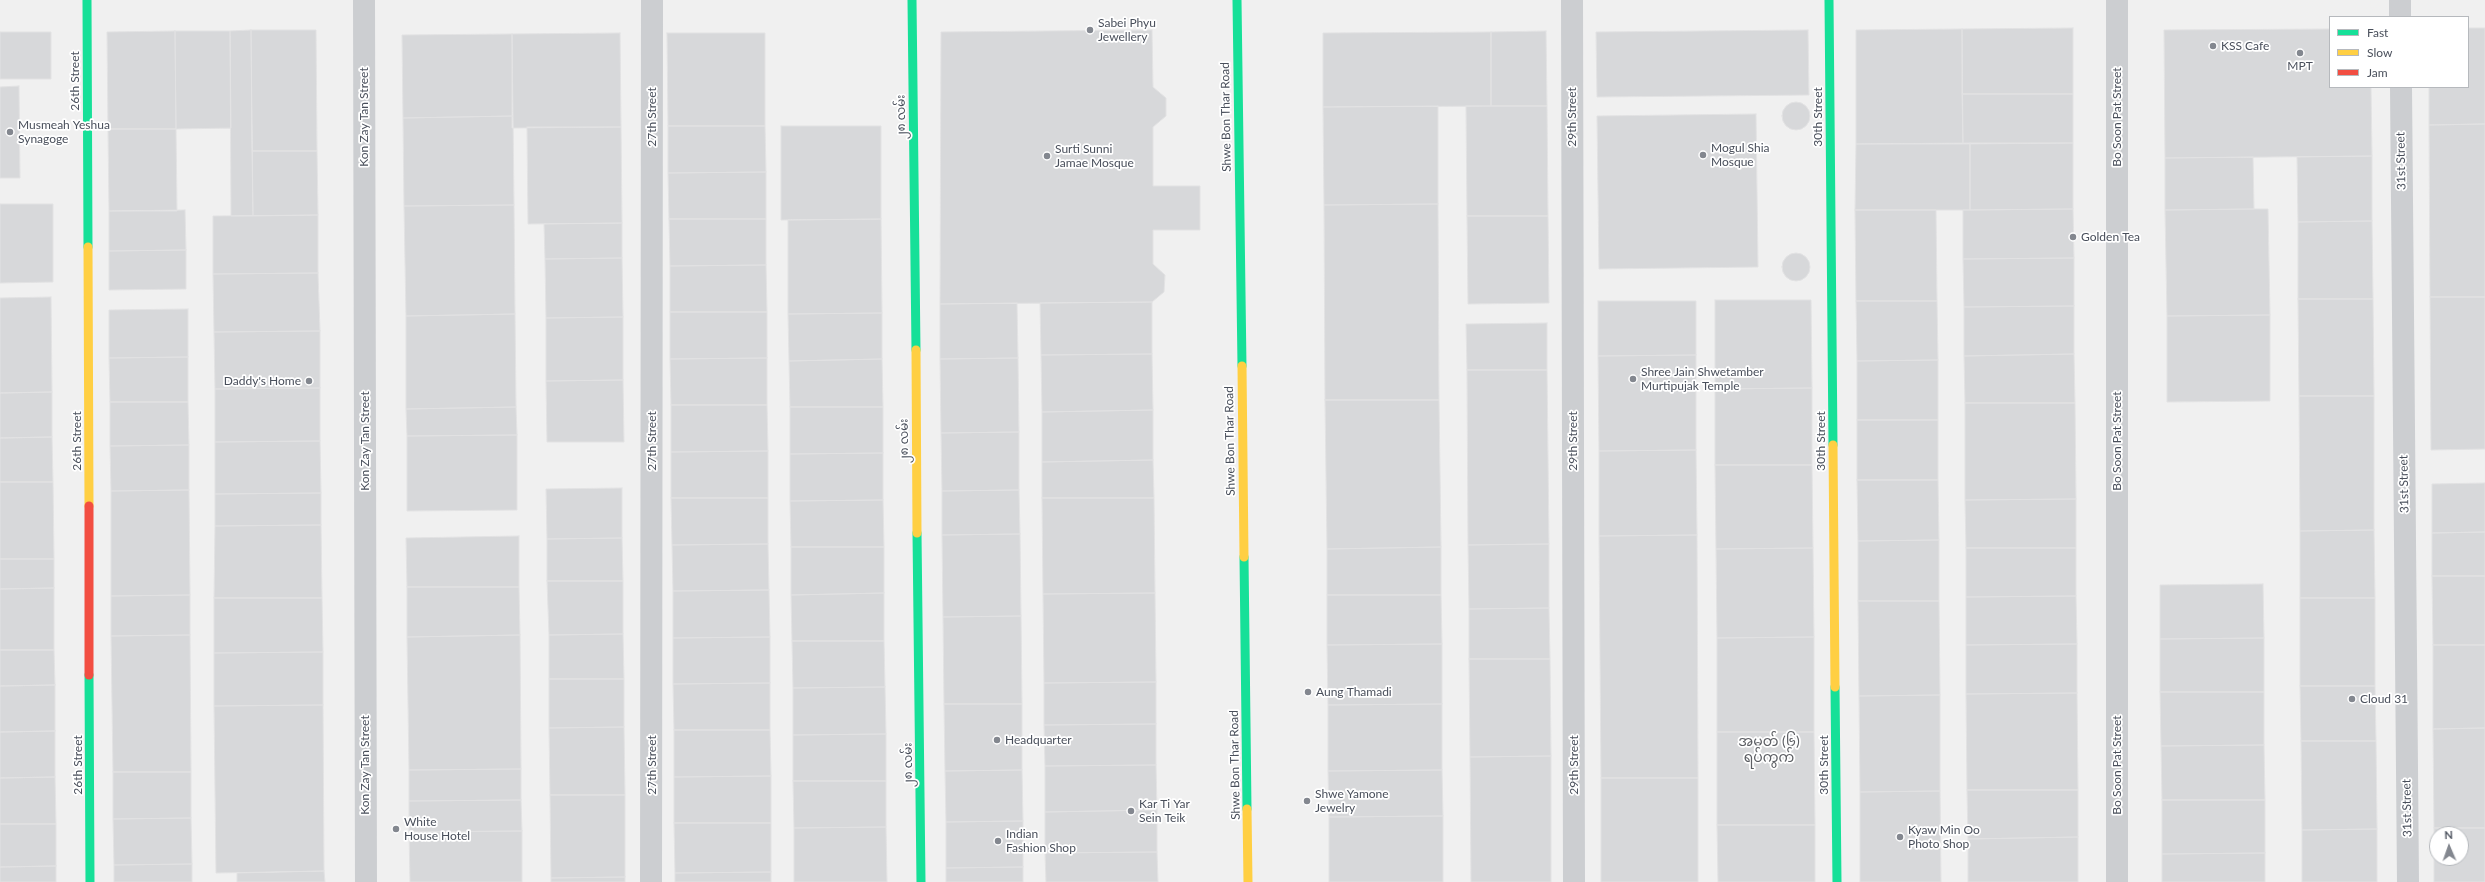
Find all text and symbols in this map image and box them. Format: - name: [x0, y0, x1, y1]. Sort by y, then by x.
- place label: Sabei Phyu Jewellery: [1098, 16, 1156, 44]
- legend: [2329, 16, 2469, 88]
- marker: Sabei Phyu Jewellery: [1085, 25, 1095, 35]
- text: Fast: [2367, 25, 2388, 40]
- place label: KSS Cafe: [2221, 39, 2269, 53]
- marker: KSS Cafe: [2208, 41, 2218, 51]
- text: Slow: [2367, 45, 2392, 60]
- marker: MPT: [2295, 48, 2305, 58]
- street label: 26th Street: [68, 51, 82, 111]
- place label: MPT: [2287, 59, 2313, 73]
- street label: Shwe Bon Thar Road: [1218, 62, 1234, 172]
- text: Jam: [2367, 65, 2388, 80]
- street label: Kon Zay Tan Street: [357, 67, 371, 167]
- street label: Bo Soon Pat Street: [2110, 67, 2124, 167]
- street label: 27th Street: [645, 87, 659, 147]
- street label: 29th Street: [1565, 87, 1579, 147]
- street label: 30th Street: [1811, 87, 1825, 147]
- street label: ၂၈ လမ်း: [893, 94, 909, 140]
- place label: Musmeah Yeshua Synagoge: [18, 118, 110, 146]
- marker: Musmeah Yeshua Synagoge: [5, 127, 15, 137]
- street label: 31st Street: [2393, 132, 2409, 190]
- place label: Mogul Shia Mosque: [1711, 141, 1770, 169]
- place label: Surti Sunni Jamae Mosque: [1055, 142, 1134, 170]
- marker: Mogul Shia Mosque: [1698, 150, 1708, 160]
- marker: Surti Sunni Jamae Mosque: [1042, 151, 1052, 161]
- place label: Golden Tea: [2081, 230, 2140, 244]
- marker: Golden Tea: [2068, 232, 2078, 242]
- place label: Shree Jain Shwetamber Murtipujak Temple: [1641, 365, 1764, 393]
- place label: Daddy's Home: [224, 374, 301, 388]
- marker: Shree Jain Shwetamber Murtipujak Temple: [1628, 374, 1638, 384]
- marker: Daddy's Home: [304, 376, 314, 386]
- street label: Shwe Bon Thar Road: [1222, 386, 1238, 496]
- street label: Kon Zay Tan Street: [358, 391, 372, 491]
- street label: Bo Soon Pat Street: [2110, 391, 2124, 491]
- street label: 26th Street: [70, 411, 84, 471]
- street label: 27th Street: [645, 411, 659, 471]
- street label: 29th Street: [1566, 411, 1580, 471]
- street label: 30th Street: [1814, 411, 1828, 471]
- street label: ၂၈ လမ်း: [896, 418, 912, 464]
- street label: 31st Street: [2396, 455, 2412, 513]
- place label: Aung Thamadi: [1316, 685, 1392, 699]
- marker: Aung Thamadi: [1303, 687, 1313, 697]
- place label: Cloud 31: [2360, 692, 2408, 706]
- marker: Cloud 31: [2347, 694, 2357, 704]
- street label: Shwe Bon Thar Road: [1227, 710, 1243, 820]
- street label: Kon Zay Tan Street: [358, 715, 372, 815]
- street label: Bo Soon Pat Street: [2110, 715, 2124, 815]
- place label: Headquarter: [1005, 733, 1072, 747]
- district label: အမှတ် (၆) ရပ်ကွက်: [1738, 733, 1800, 766]
- street label: 26th Street: [71, 735, 85, 795]
- street label: 27th Street: [645, 735, 659, 795]
- marker: Headquarter: [992, 735, 1002, 745]
- street label: 29th Street: [1567, 735, 1581, 795]
- street label: 30th Street: [1817, 735, 1831, 795]
- street label: ၂၈ လမ်း: [900, 742, 916, 788]
- street label: 31st Street: [2399, 779, 2415, 837]
- place label: Shwe Yamone Jewelry: [1315, 787, 1389, 815]
- marker: Shwe Yamone Jewelry: [1302, 796, 1312, 806]
- place label: Kar Ti Yar Sein Teik: [1139, 797, 1190, 825]
- marker: Kar Ti Yar Sein Teik: [1126, 806, 1136, 816]
- place label: White House Hotel: [404, 815, 470, 843]
- place label: Kyaw Min Oo Photo Shop: [1908, 823, 1980, 851]
- marker: White House Hotel: [391, 824, 401, 834]
- north arrow: [2429, 826, 2469, 866]
- place label: Indian Fashion Shop: [1006, 827, 1076, 855]
- text: N: [2444, 828, 2453, 841]
- marker: Kyaw Min Oo Photo Shop: [1895, 832, 1905, 842]
- marker: Indian Fashion Shop: [993, 836, 1003, 846]

